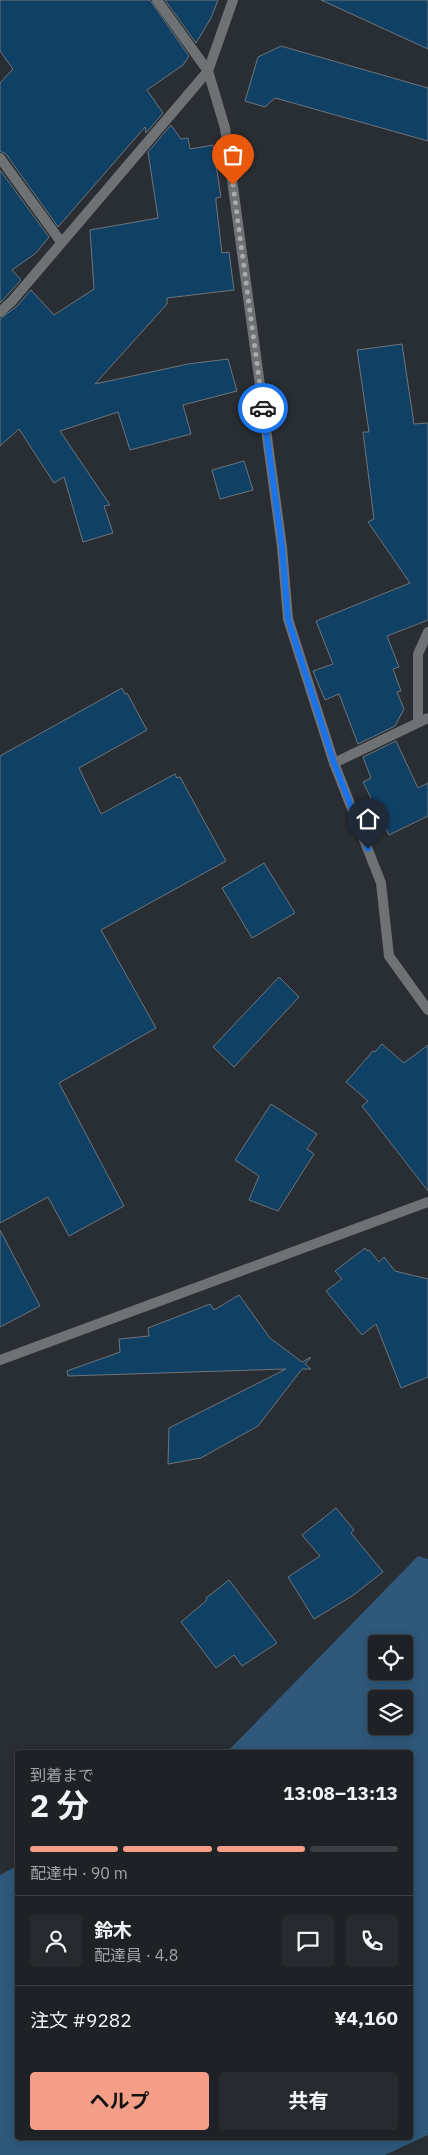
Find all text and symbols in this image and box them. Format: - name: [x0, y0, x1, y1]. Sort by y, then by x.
- pin: [212, 134, 254, 185]
- icon: bag: [219, 141, 247, 169]
- courier: [238, 383, 288, 433]
- icon: car: [249, 394, 277, 422]
- pin: [347, 798, 389, 849]
- icon: home: [354, 805, 382, 833]
- map controls: [368, 1635, 413, 1735]
- button: locate: [368, 1635, 413, 1680]
- button: layers: [368, 1690, 413, 1735]
- text: 到着まで: [30, 1765, 94, 1785]
- text: 13:08–13:13: [283, 1781, 398, 1805]
- text: 2 分: [30, 1784, 89, 1826]
- text: 配達中 · 90 m: [30, 1863, 128, 1883]
- button: person: [30, 1915, 82, 1967]
- button: chat: [282, 1915, 334, 1967]
- button: phone: [346, 1915, 398, 1967]
- text: 鈴木: [94, 1918, 132, 1942]
- text: 配達員 · 4.8: [94, 1945, 178, 1965]
- text: ¥4,160: [334, 2006, 398, 2030]
- text: 注文 #9282: [30, 2008, 132, 2032]
- button: ヘルプ: [30, 2072, 209, 2130]
- button: 共有: [219, 2072, 398, 2130]

